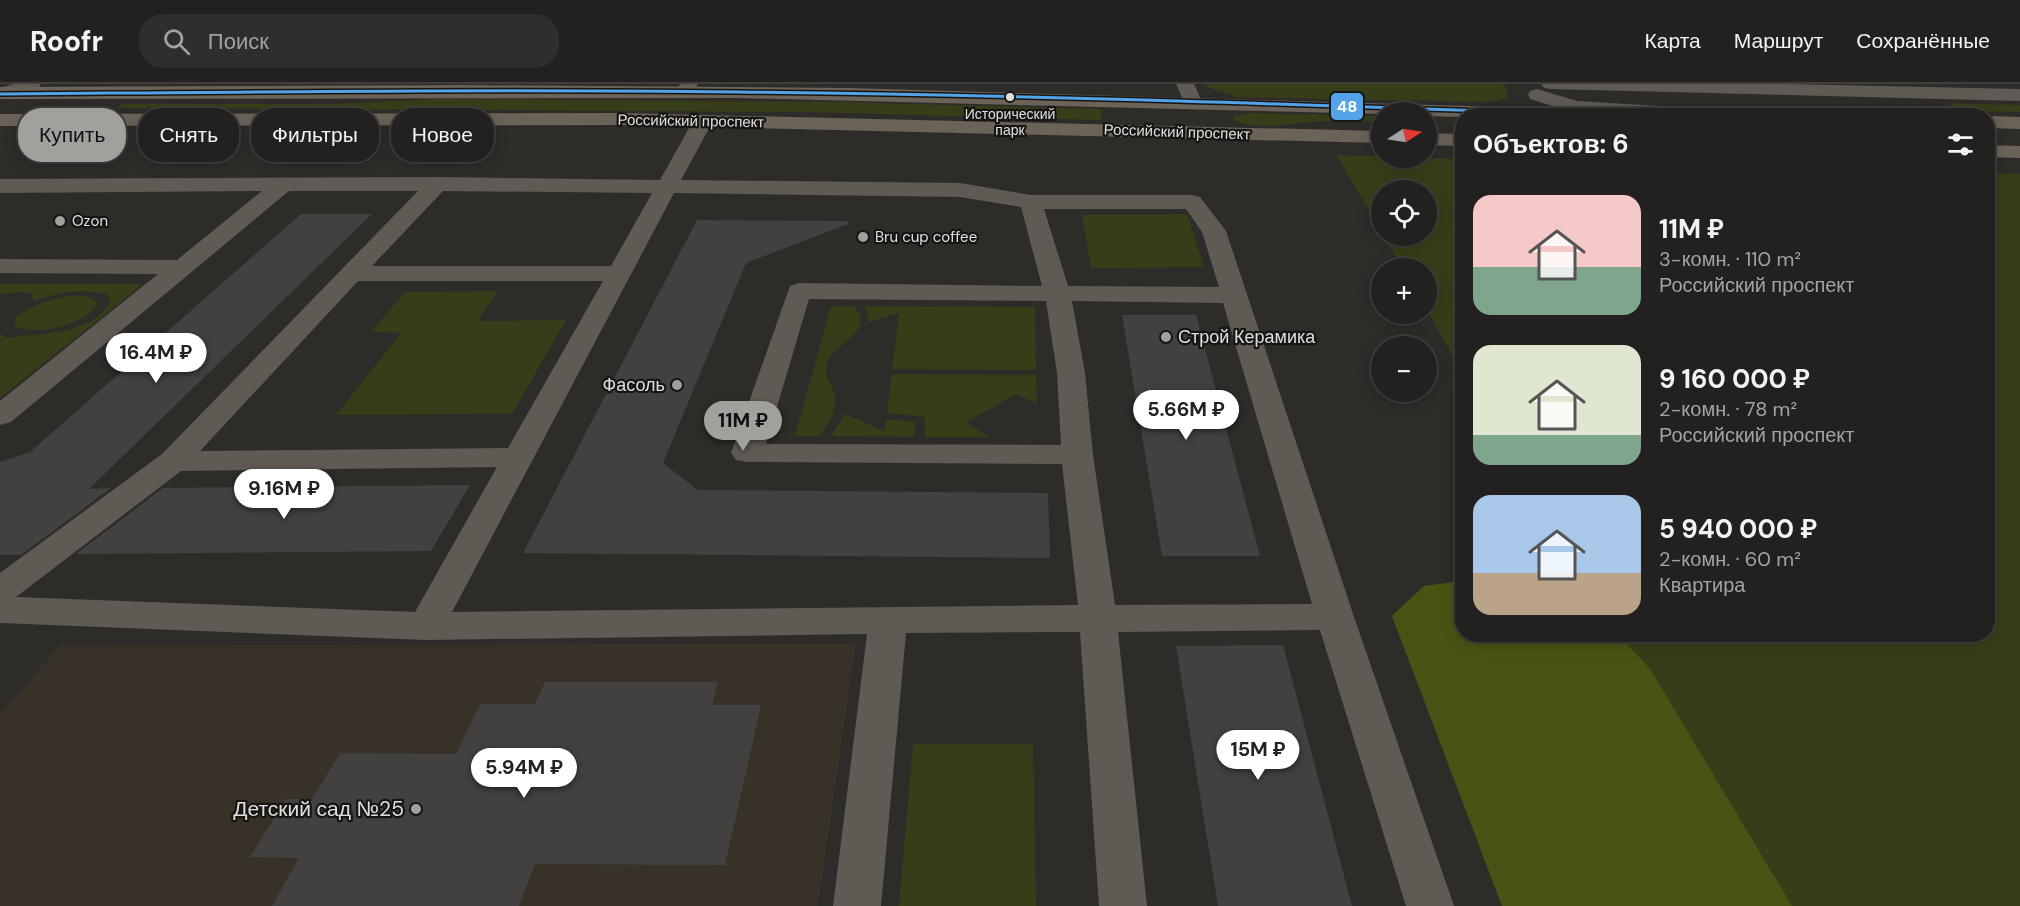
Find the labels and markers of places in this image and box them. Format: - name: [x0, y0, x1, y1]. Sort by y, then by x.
- marker: Исторический парк: [1004, 91, 1016, 103]
- place label: Исторический парк: [965, 105, 1055, 139]
- place label: Ozon: [72, 211, 108, 231]
- marker: Ozon: [53, 214, 67, 228]
- place label: Bru cup coffee: [875, 227, 977, 247]
- marker: Bru cup coffee: [856, 230, 870, 244]
- place label: Строй Керамика: [1178, 325, 1316, 349]
- marker: Строй Керамика: [1159, 330, 1173, 344]
- pin: 16.4M ₽: [101, 333, 211, 384]
- place label: Фасоль: [603, 373, 665, 397]
- marker: Фасоль: [670, 378, 684, 392]
- pin: 5.66M ₽: [1131, 390, 1241, 441]
- pin: 11M ₽: [701, 401, 785, 452]
- pin: 9.16M ₽: [229, 469, 339, 520]
- pin: 15M ₽: [1216, 730, 1300, 781]
- pin: 5.94M ₽: [469, 748, 579, 799]
- place label: Детский сад №25: [233, 795, 404, 823]
- marker: Детский сад №25: [409, 802, 423, 816]

